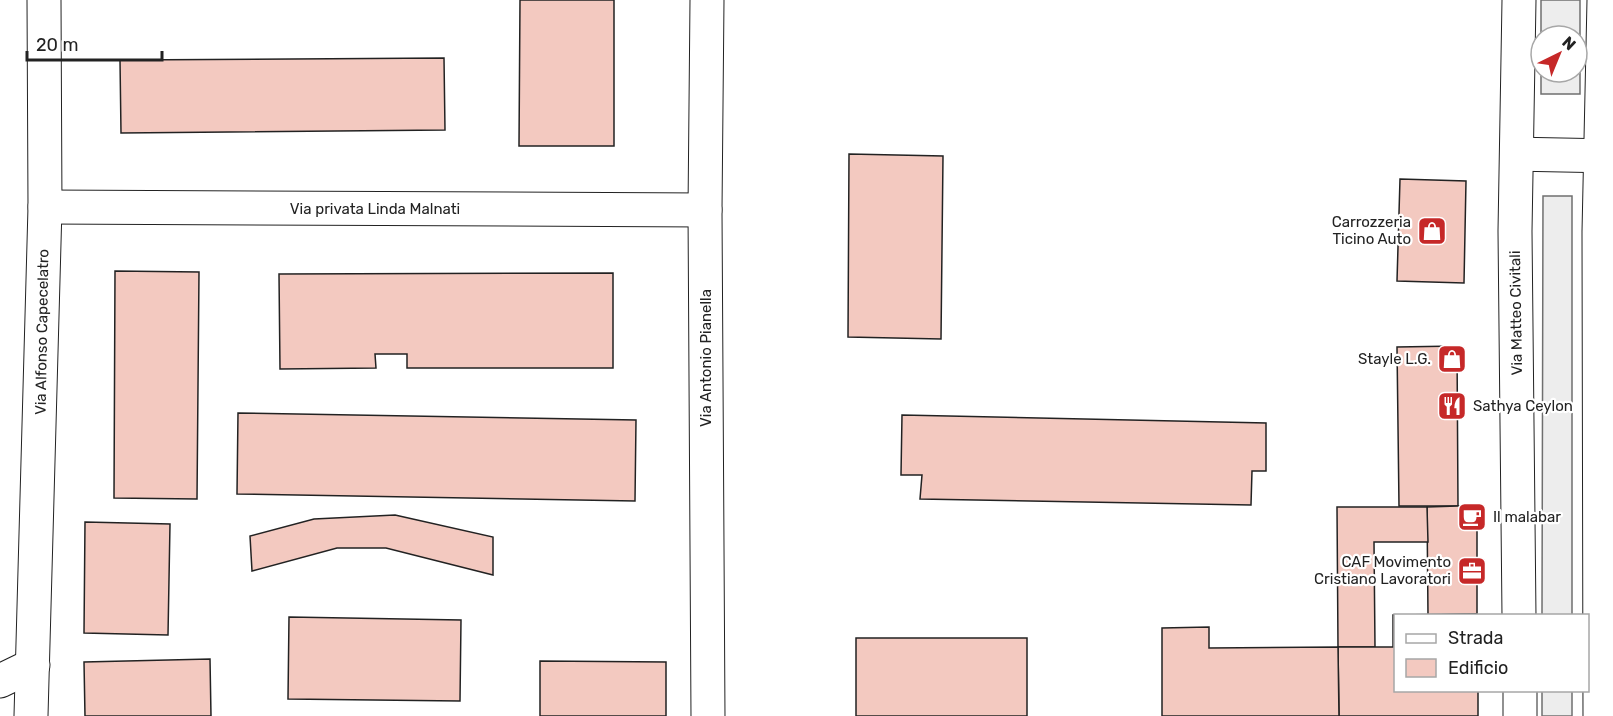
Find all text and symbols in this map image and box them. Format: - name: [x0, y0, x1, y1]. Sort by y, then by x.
- scale bar: [27, 24, 162, 62]
- north arrow: [1529, 24, 1589, 84]
- text: N: [1558, 33, 1580, 54]
- text: 20 m: [36, 34, 78, 56]
- street label: Via privata Linda Malnati: [290, 200, 460, 218]
- place label: Carrozzeria Ticino Auto: [1332, 213, 1411, 248]
- shop icon: Carrozzeria Ticino Auto: [1416, 215, 1448, 247]
- street label: Via Alfonso Capecelatro: [32, 249, 52, 415]
- street label: Via Matteo Civitali: [1506, 250, 1526, 376]
- street label: Via Antonio Pianella: [697, 289, 715, 427]
- shop icon: Stayle L.G.: [1436, 343, 1468, 375]
- place label: Stayle L.G.: [1358, 350, 1431, 368]
- restaurant icon: Sathya Ceylon: [1436, 390, 1468, 422]
- place label: Sathya Ceylon: [1473, 397, 1573, 415]
- cafe icon: Il malabar: [1456, 501, 1488, 533]
- place label: Il malabar: [1493, 508, 1561, 526]
- place label: CAF Movimento Cristiano Lavoratori: [1314, 553, 1451, 588]
- office icon: CAF Movimento Cristiano Lavoratori: [1456, 555, 1488, 587]
- legend: [1394, 614, 1589, 692]
- text: Strada: [1448, 627, 1504, 649]
- text: Edificio: [1448, 657, 1508, 679]

